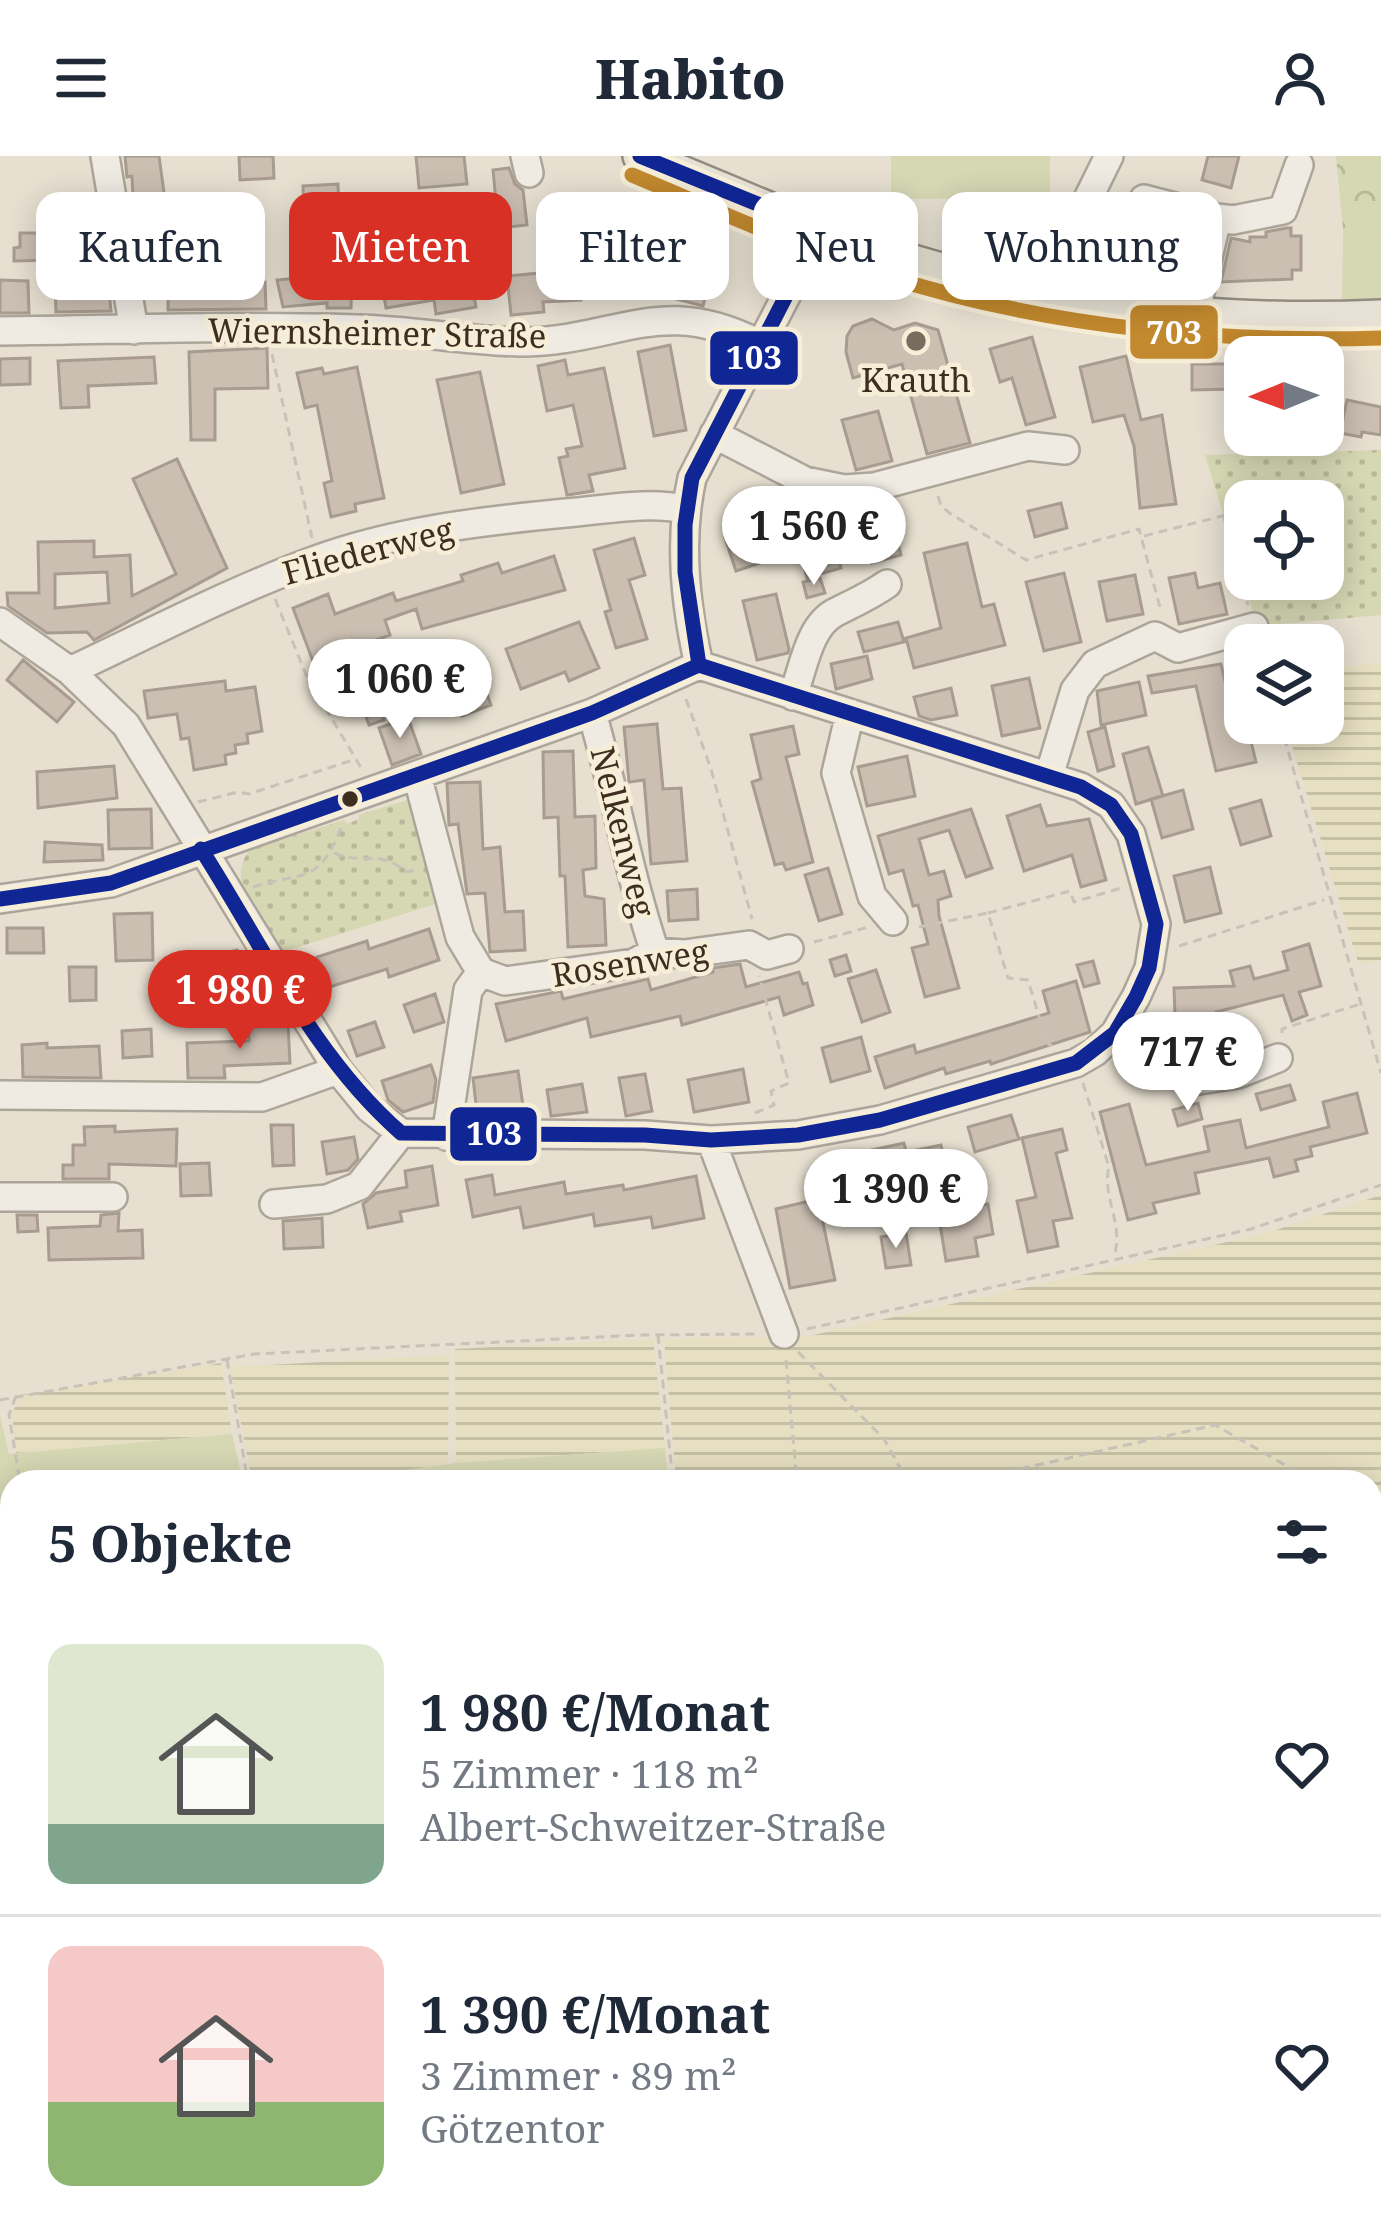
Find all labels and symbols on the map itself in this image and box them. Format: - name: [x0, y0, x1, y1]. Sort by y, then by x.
- line badge: 703: [1128, 303, 1220, 361]
- street label: Wiernsheimer Straße: [207, 307, 547, 358]
- text: 703: [1146, 309, 1202, 354]
- marker: Krauth: [903, 328, 929, 354]
- line badge: 103: [708, 329, 800, 387]
- text: 103: [726, 334, 782, 379]
- north arrow: [1224, 336, 1344, 456]
- place label: Krauth: [861, 357, 971, 402]
- pin: 1 560 €: [703, 486, 925, 588]
- street label: Fliederweg: [277, 506, 459, 595]
- pin: 1 060 €: [289, 639, 511, 741]
- street label: Nelkenweg: [581, 742, 666, 922]
- unlabelled marker: [339, 788, 361, 810]
- street label: Rosenweg: [548, 928, 712, 997]
- pin: 1 980 €: [129, 950, 351, 1052]
- pin: 717 €: [1104, 1012, 1272, 1114]
- line badge: 103: [448, 1105, 539, 1163]
- text: 103: [466, 1110, 522, 1155]
- pin: 1 390 €: [785, 1149, 1007, 1251]

